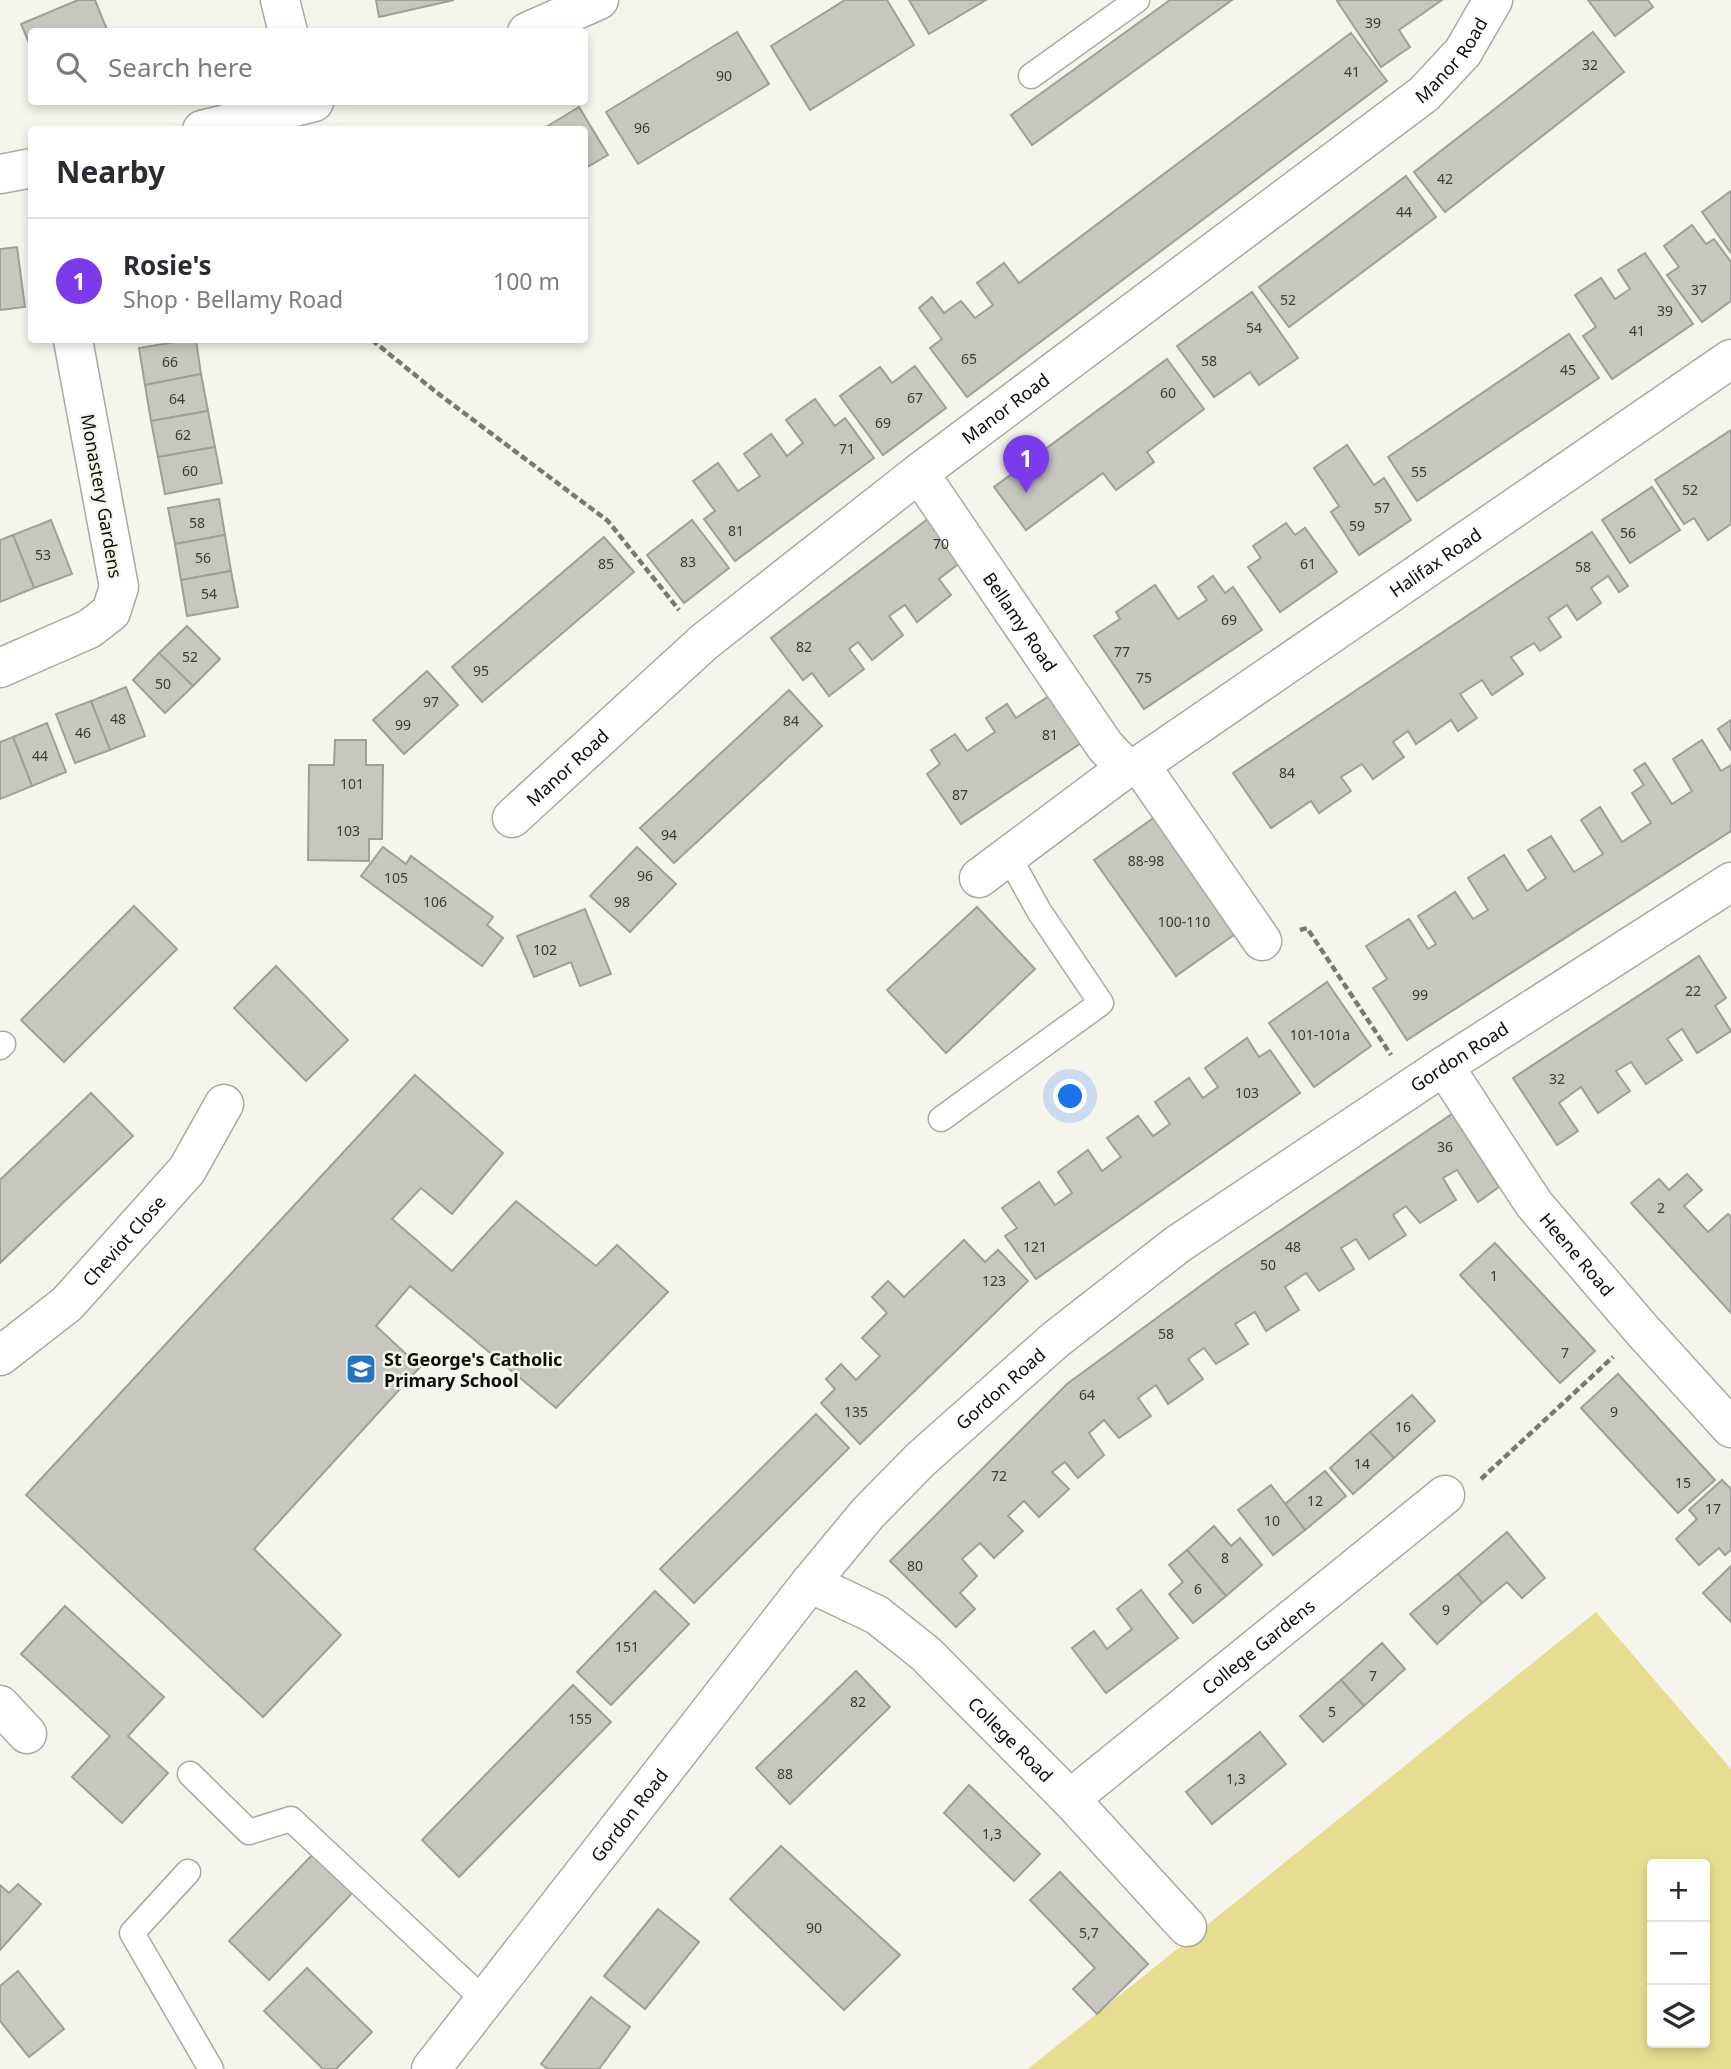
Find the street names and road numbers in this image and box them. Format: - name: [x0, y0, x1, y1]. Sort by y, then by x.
- street label: Manor Road: [1410, 13, 1493, 109]
- street label: Manor Road: [957, 367, 1054, 449]
- street label: Monastery Gardens: [76, 412, 128, 580]
- street label: Halifax Road: [1384, 522, 1486, 602]
- street label: Bellamy Road: [978, 567, 1063, 676]
- street label: Manor Road: [521, 723, 614, 811]
- street label: Gordon Road: [1406, 1016, 1513, 1097]
- street label: Cheviot Close: [77, 1190, 171, 1291]
- street label: Heene Road: [1535, 1207, 1620, 1301]
- street label: Gordon Road: [950, 1342, 1050, 1435]
- street label: College Gardens: [1196, 1594, 1320, 1700]
- street label: College Road: [963, 1691, 1058, 1787]
- street label: Gordon Road: [585, 1763, 673, 1867]

